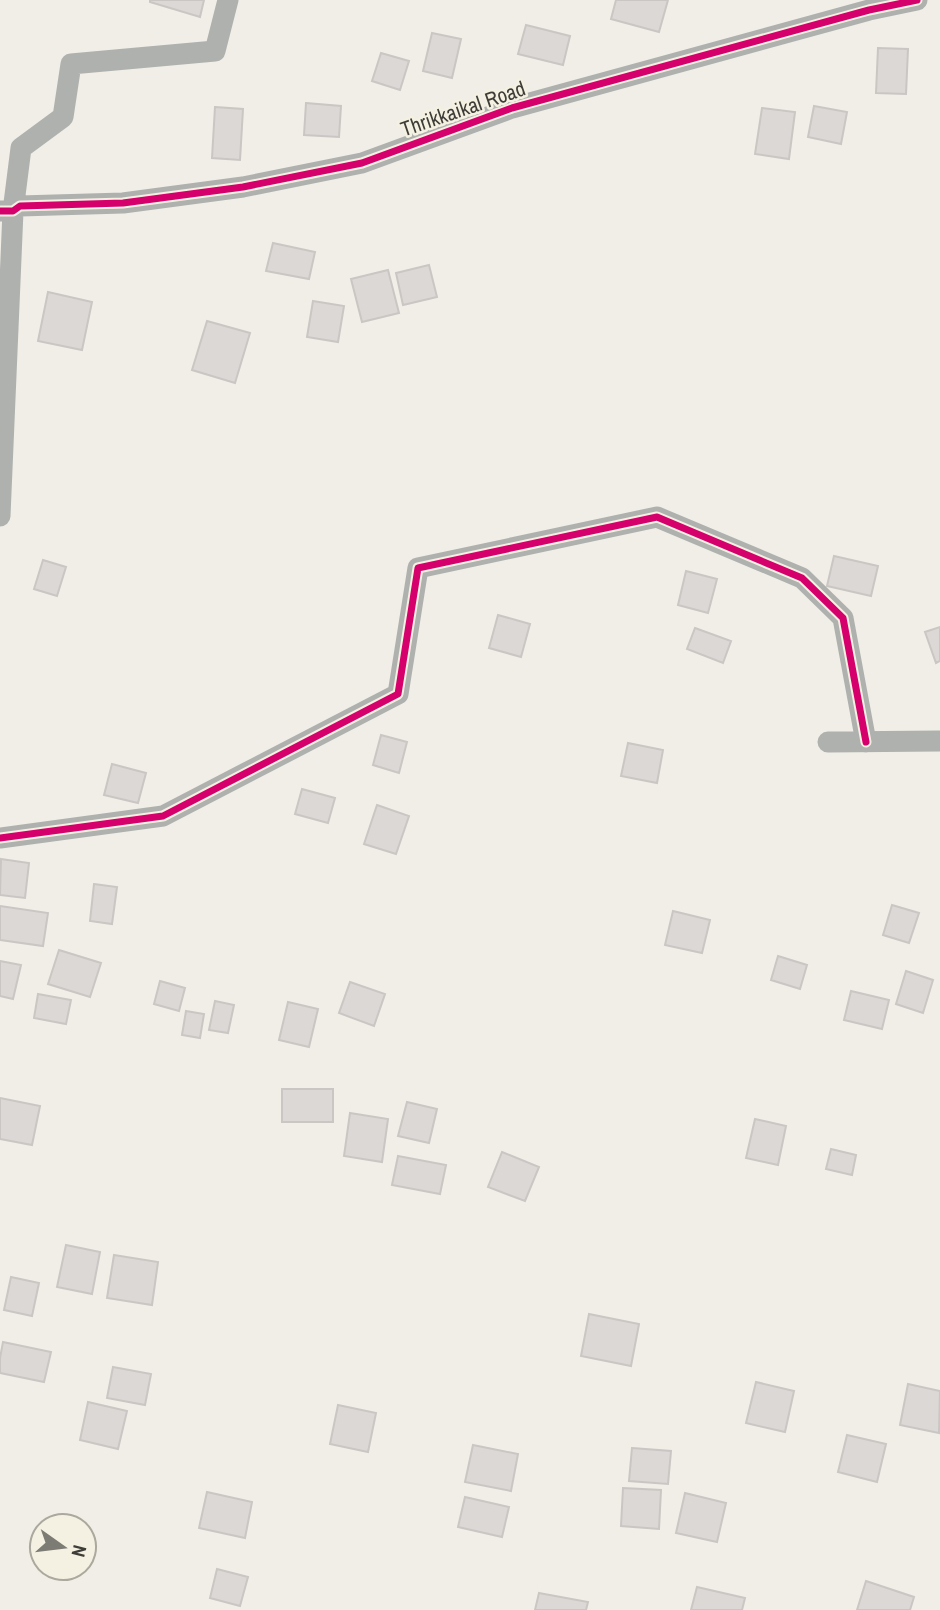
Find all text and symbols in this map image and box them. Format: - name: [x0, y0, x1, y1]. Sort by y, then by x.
- street label: Thrikkaikal Road: [397, 74, 529, 143]
- north arrow: [28, 1512, 98, 1582]
- text: N: [66, 1543, 93, 1560]

